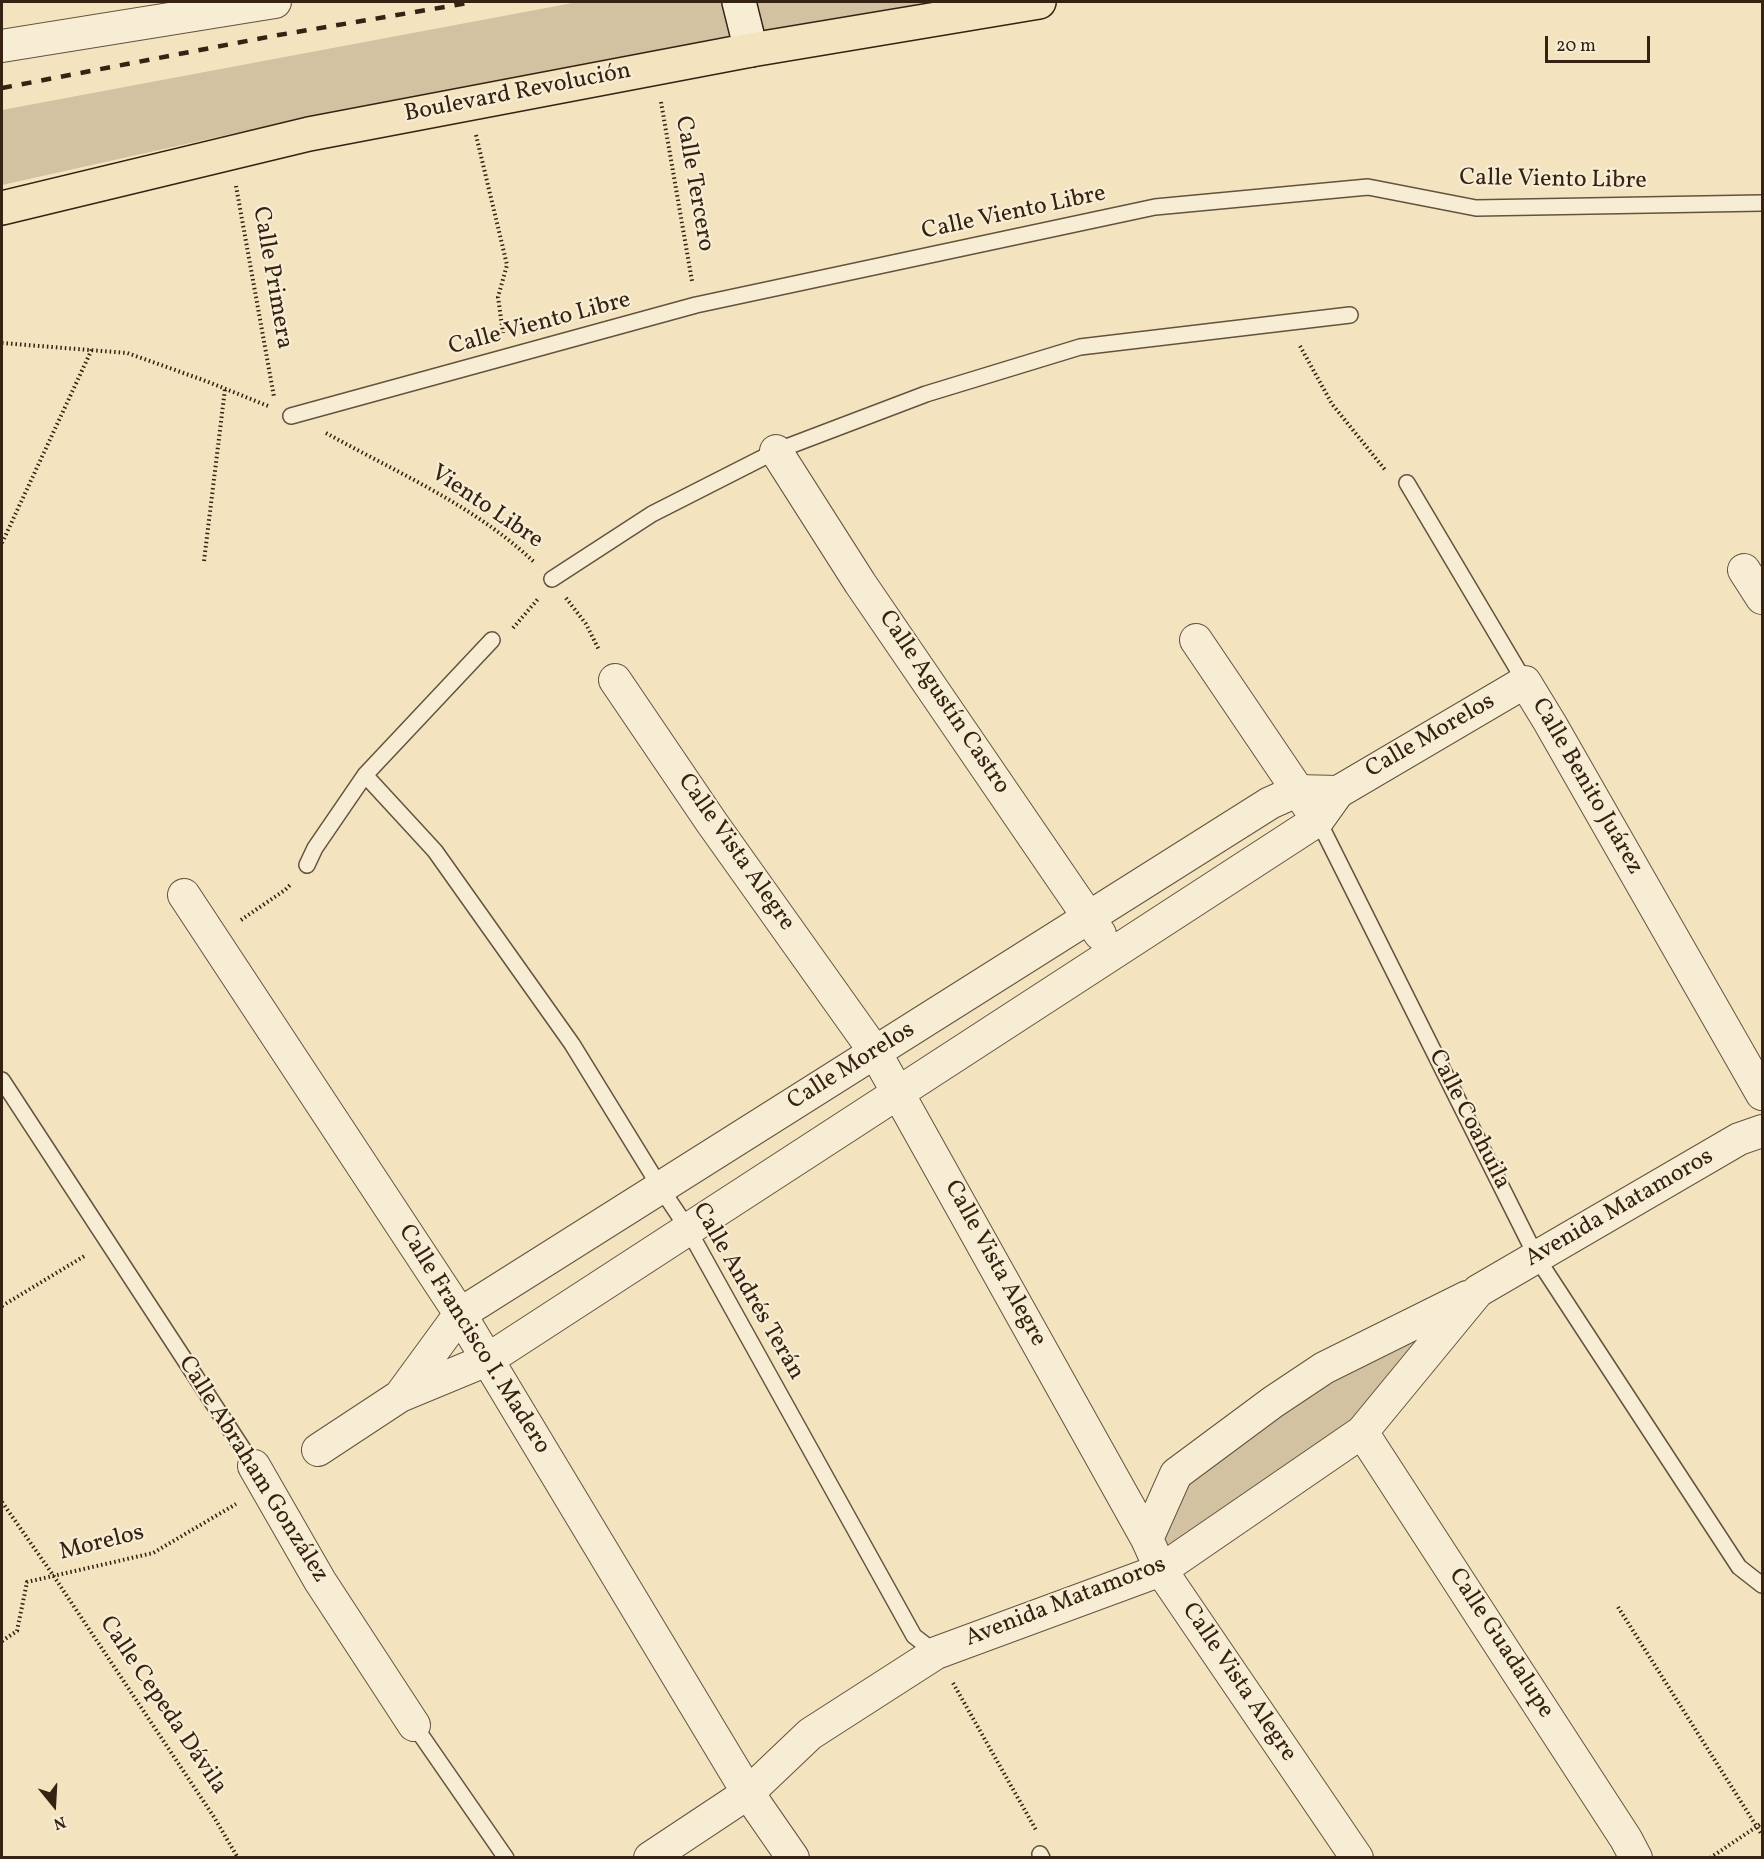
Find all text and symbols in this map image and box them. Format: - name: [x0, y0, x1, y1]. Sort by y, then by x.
- scale bar: [1548, 24, 1653, 62]
- text: 20 m: [1556, 34, 1596, 59]
- street label: Boulevard Revolución: [402, 58, 634, 130]
- street label: Calle Tercero: [667, 114, 719, 254]
- street label: Calle Viento Libre: [1459, 165, 1647, 197]
- street label: Calle Viento Libre: [919, 180, 1109, 248]
- street label: Calle Primera: [244, 205, 298, 351]
- street label: Calle Viento Libre: [446, 287, 634, 363]
- street label: Viento Libre: [424, 460, 548, 556]
- street label: Calle Agustín Castro: [871, 606, 1015, 800]
- street label: Calle Morelos: [1361, 688, 1501, 786]
- street label: Calle Benito Juárez: [1524, 694, 1648, 880]
- street label: Calle Vista Alegre: [670, 769, 800, 937]
- street label: Calle Morelos: [783, 1017, 921, 1117]
- street label: Calle Coahuila: [1420, 1045, 1516, 1195]
- street label: Avenida Matamoros: [1521, 1143, 1719, 1275]
- street label: Calle Vista Alegre: [937, 1176, 1051, 1352]
- street label: Calle Andrés Terán: [685, 1198, 809, 1386]
- street label: Calle Francisco I. Madero: [391, 1220, 555, 1460]
- street label: Calle Abraham González: [170, 1351, 334, 1589]
- street label: Morelos: [57, 1520, 147, 1568]
- street label: Avenida Matamoros: [962, 1551, 1170, 1655]
- street label: Calle Guadalupe: [1441, 1564, 1559, 1724]
- street label: Calle Vista Alegre: [1174, 1598, 1302, 1768]
- street label: Calle Cepeda Dávila: [92, 1612, 232, 1800]
- north arrow: [24, 1775, 84, 1835]
- text: N: [51, 1810, 68, 1834]

